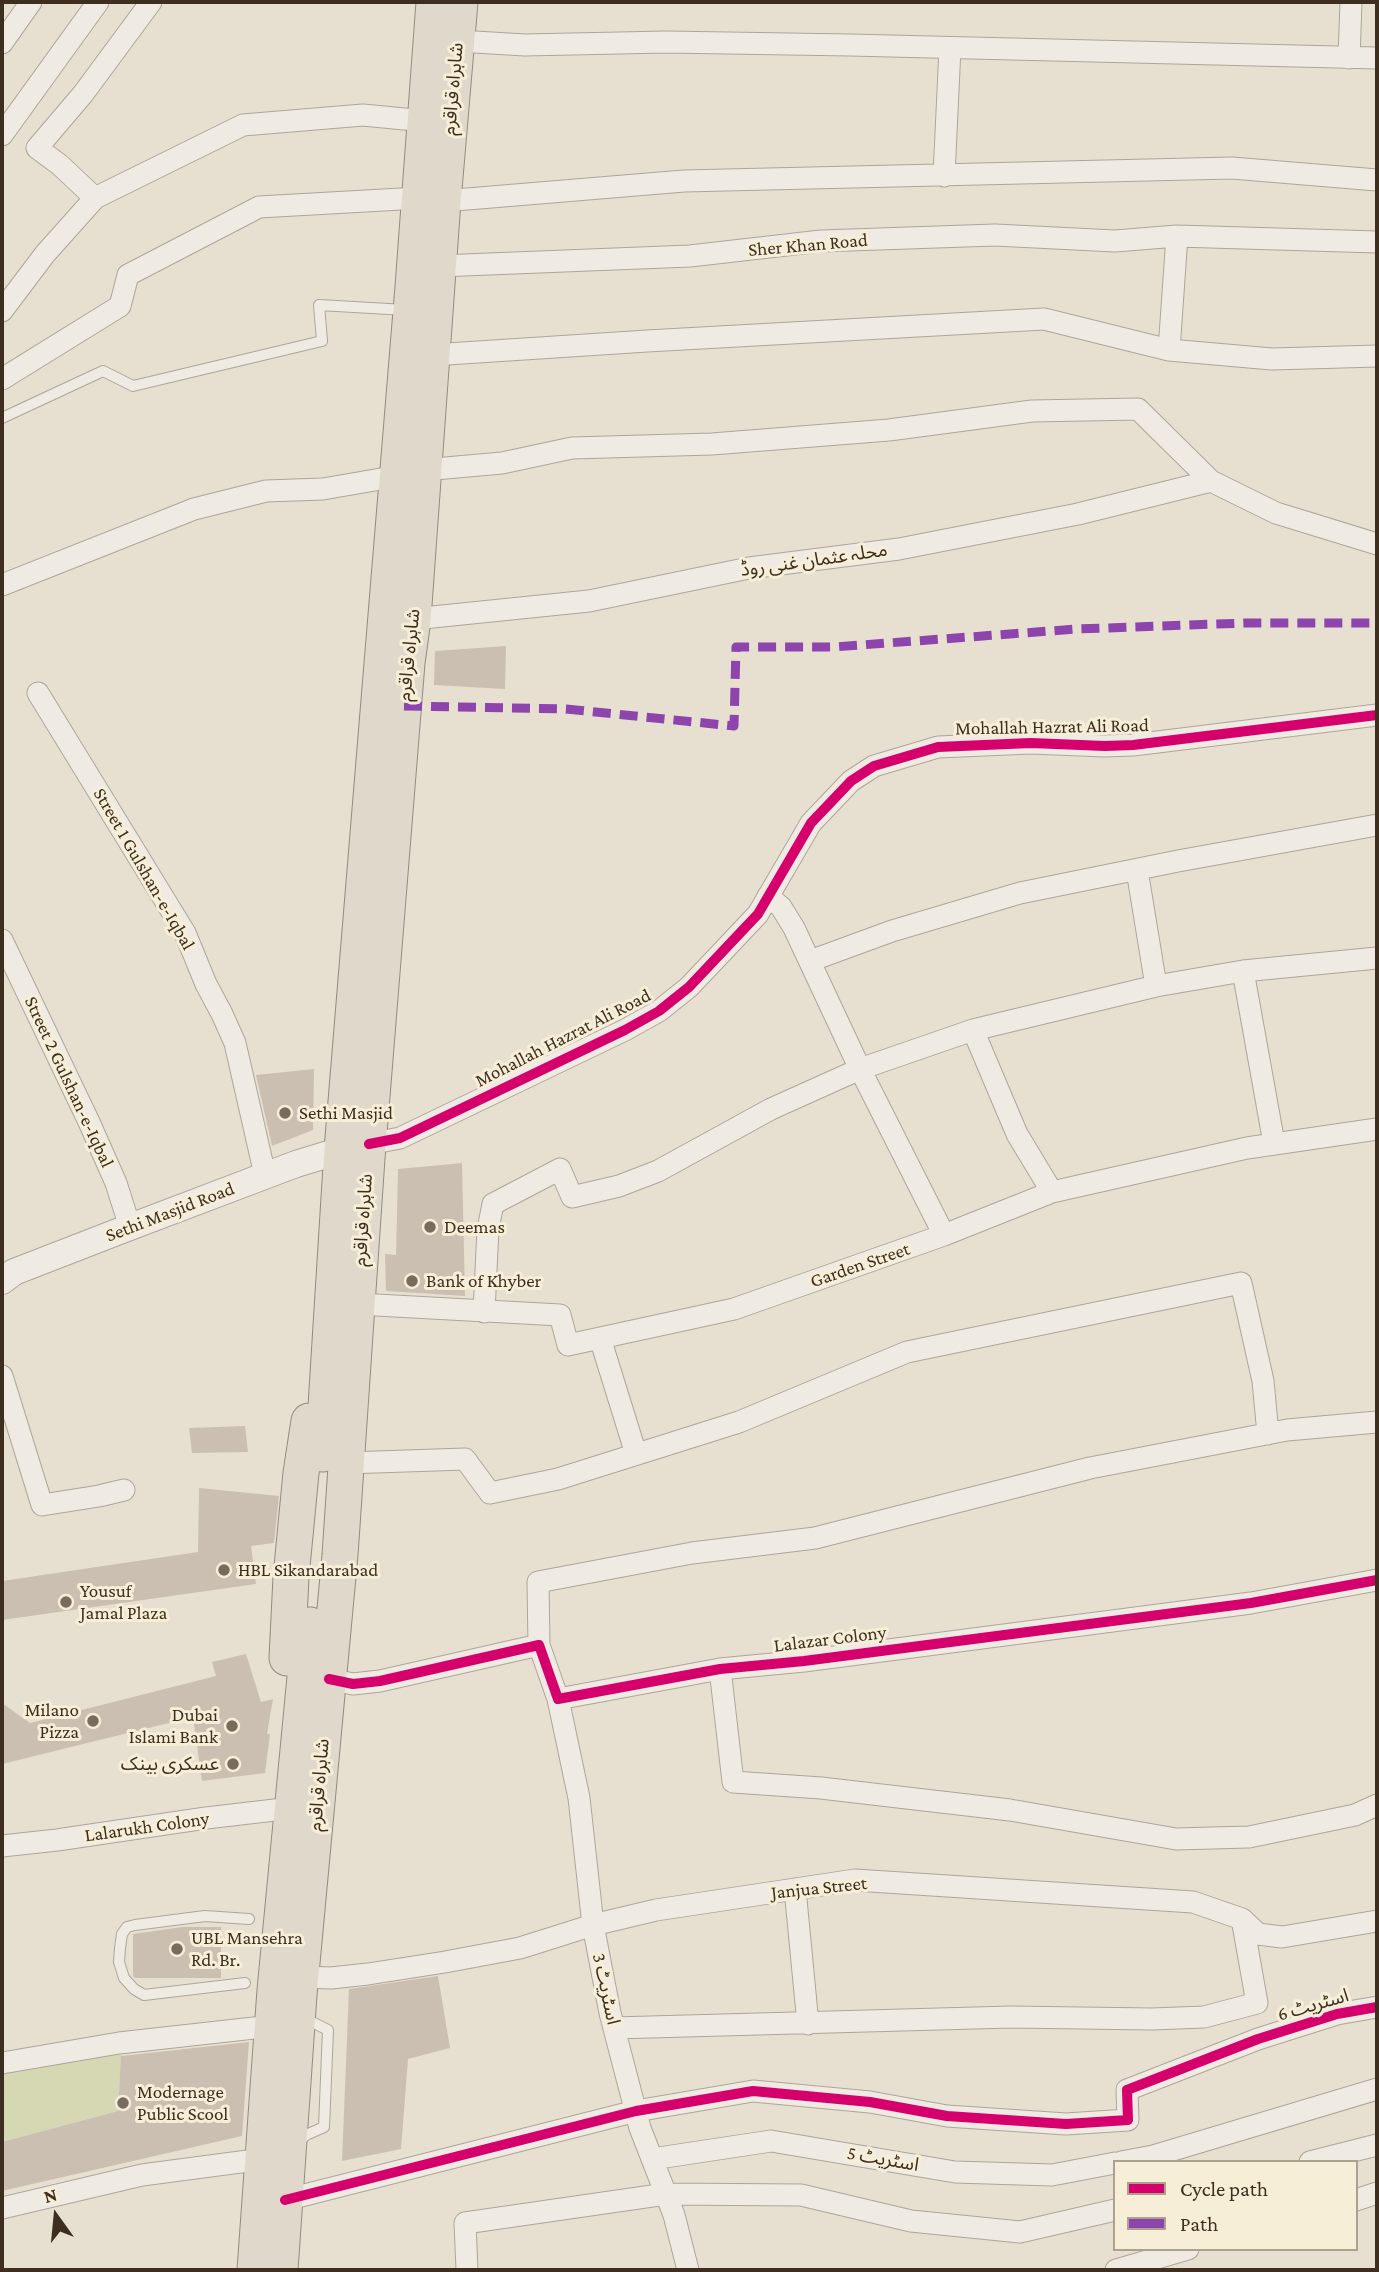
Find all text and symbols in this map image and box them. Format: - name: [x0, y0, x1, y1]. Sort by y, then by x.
- street label: شاہراہ قراقرم: [438, 42, 468, 136]
- street label: Sher Khan Road: [747, 228, 869, 262]
- street label: محلہ عثمان غنی روڈ: [739, 538, 889, 582]
- street label: شاہراہ قراقرم: [393, 608, 425, 702]
- street label: Mohallah Hazrat Ali Road: [955, 714, 1149, 740]
- street label: Street 1 Gulshan-e-Iqbal: [88, 784, 200, 954]
- street label: Mohallah Hazrat Ali Road: [471, 984, 655, 1092]
- street label: Street 2 Gulshan-e-Iqbal: [19, 993, 119, 1171]
- place label: Sethi Masjid: [299, 1102, 393, 1124]
- marker: Sethi Masjid: [277, 1105, 293, 1121]
- street label: شاہراہ قراقرم: [348, 1173, 378, 1267]
- street label: Sethi Masjid Road: [102, 1177, 238, 1247]
- place label: Deemas: [444, 1216, 505, 1238]
- marker: Deemas: [422, 1219, 438, 1235]
- street label: Garden Street: [807, 1237, 913, 1293]
- place label: Bank of Khyber: [426, 1270, 541, 1292]
- marker: Bank of Khyber: [404, 1273, 420, 1289]
- place label: HBL Sikandarabad: [238, 1559, 378, 1581]
- marker: HBL Sikandarabad: [216, 1562, 232, 1578]
- place label: Yousuf Jamal Plaza: [80, 1580, 167, 1624]
- marker: Yousuf Jamal Plaza: [58, 1594, 74, 1610]
- street label: Lalazar Colony: [772, 1621, 888, 1657]
- place label: Milano Pizza: [25, 1699, 79, 1743]
- place label: Dubai Islami Bank: [129, 1704, 218, 1748]
- marker: Milano Pizza: [85, 1713, 101, 1729]
- marker: Dubai Islami Bank: [224, 1718, 240, 1734]
- street label: شاہراہ قراقرم: [304, 1738, 334, 1832]
- place label: عسکری بینک: [121, 1753, 219, 1775]
- marker: عسکری بینک: [225, 1756, 241, 1772]
- street label: Lalarukh Colony: [83, 1807, 211, 1847]
- street label: Janjua Street: [770, 1872, 868, 1904]
- place label: UBL Mansehra Rd. Br.: [191, 1927, 303, 1971]
- marker: UBL Mansehra Rd. Br.: [169, 1941, 185, 1957]
- street label: اسٹریٹ 3: [587, 1951, 625, 2027]
- street label: اسٹریٹ 6: [1275, 1984, 1351, 2026]
- place label: Modernage Public Scool: [137, 2081, 228, 2125]
- marker: Modernage Public Scool: [115, 2095, 131, 2111]
- street label: اسٹریٹ 5: [845, 2141, 921, 2177]
- legend: [1113, 2160, 1358, 2251]
- text: Cycle path: [1180, 2177, 1268, 2201]
- north arrow: [21, 2181, 91, 2251]
- text: N: [41, 2183, 59, 2207]
- text: Path: [1180, 2212, 1218, 2236]

